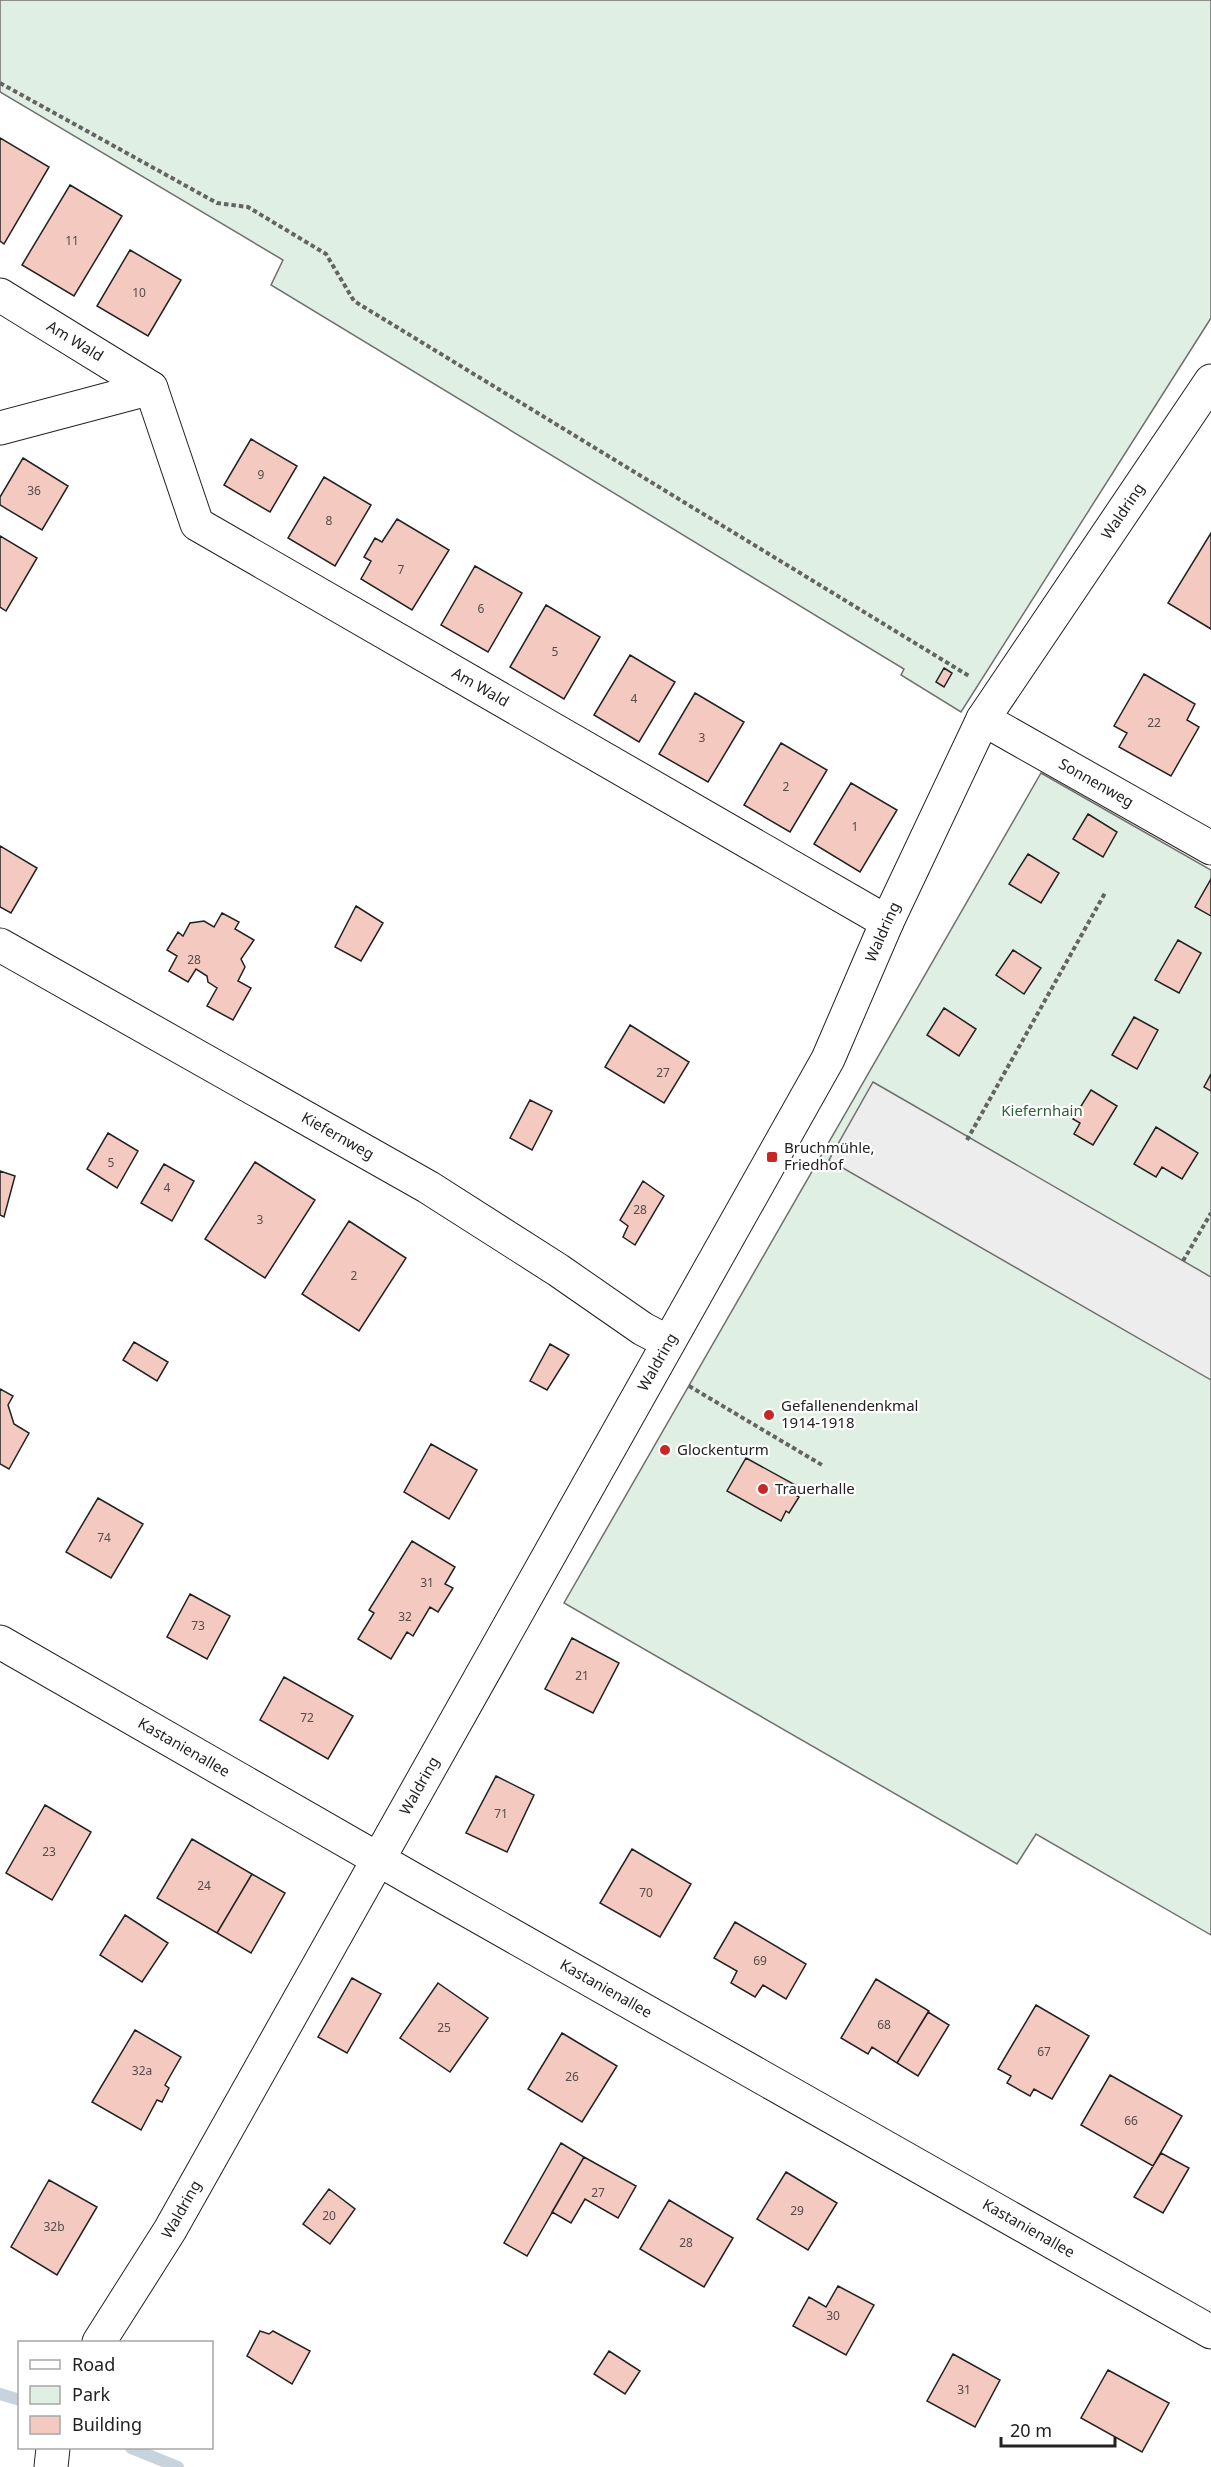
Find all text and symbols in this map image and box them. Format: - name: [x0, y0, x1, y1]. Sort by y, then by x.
- house number: 11: [65, 232, 79, 249]
- house number: 10: [132, 284, 146, 301]
- street label: Am Wald: [44, 315, 107, 365]
- house number: 9: [258, 466, 265, 483]
- street label: Waldring: [1096, 479, 1148, 543]
- house number: 36: [27, 482, 41, 499]
- house number: 8: [326, 512, 333, 529]
- house number: 7: [398, 561, 405, 578]
- house number: 6: [478, 600, 485, 617]
- house number: 5: [552, 643, 559, 660]
- street label: Am Wald: [449, 662, 513, 711]
- house number: 4: [631, 690, 638, 707]
- house number: 22: [1147, 714, 1161, 731]
- house number: 3: [699, 729, 706, 746]
- street label: Sonnenweg: [1056, 753, 1138, 811]
- house number: 2: [783, 778, 790, 795]
- house number: 1: [852, 818, 858, 835]
- street label: Waldring: [860, 898, 904, 965]
- house number: 28: [187, 951, 201, 968]
- house number: 27: [656, 1064, 670, 1081]
- park label: Kiefernhain: [1001, 1100, 1083, 1120]
- street label: Kiefernweg: [298, 1107, 378, 1164]
- place label: Bruchmühle, Friedhof: [784, 1137, 875, 1174]
- marker: Bruchmühle, Friedhof: [765, 1150, 779, 1164]
- house number: 5: [108, 1154, 115, 1171]
- house number: 4: [164, 1179, 171, 1196]
- house number: 28: [633, 1201, 647, 1218]
- house number: 3: [257, 1211, 264, 1228]
- house number: 2: [351, 1267, 358, 1284]
- street label: Waldring: [632, 1329, 681, 1394]
- place label: Gefallenendenkmal 1914-1918: [781, 1395, 918, 1432]
- marker: Gefallenendenkmal 1914-1918: [762, 1408, 776, 1422]
- place label: Glockenturm: [677, 1439, 769, 1459]
- marker: Glockenturm: [658, 1443, 672, 1457]
- place label: Trauerhalle: [775, 1478, 855, 1498]
- marker: Trauerhalle: [756, 1482, 770, 1496]
- house number: 74: [97, 1529, 111, 1546]
- house number: 31: [420, 1574, 434, 1591]
- house number: 32: [398, 1608, 412, 1625]
- house number: 73: [191, 1617, 205, 1634]
- house number: 21: [575, 1667, 589, 1684]
- house number: 72: [300, 1709, 314, 1726]
- street label: Kastanienallee: [135, 1712, 234, 1781]
- street label: Waldring: [394, 1753, 443, 1818]
- house number: 71: [494, 1805, 508, 1822]
- house number: 23: [42, 1843, 56, 1860]
- house number: 24: [197, 1877, 211, 1894]
- house number: 70: [639, 1884, 653, 1901]
- house number: 69: [753, 1952, 767, 1969]
- street label: Kastanienallee: [557, 1954, 656, 2022]
- house number: 68: [877, 2016, 891, 2033]
- house number: 25: [437, 2019, 451, 2036]
- house number: 67: [1037, 2043, 1051, 2060]
- house number: 32a: [132, 2062, 152, 2079]
- house number: 26: [565, 2068, 579, 2085]
- house number: 66: [1124, 2112, 1138, 2129]
- street label: Waldring: [156, 2176, 205, 2242]
- house number: 27: [591, 2184, 605, 2201]
- street label: Kastanienallee: [979, 2194, 1079, 2262]
- house number: 29: [790, 2202, 804, 2219]
- house number: 20: [322, 2207, 336, 2224]
- house number: 32b: [43, 2218, 65, 2235]
- house number: 28: [679, 2234, 693, 2251]
- house number: 30: [826, 2307, 840, 2324]
- legend: [18, 2341, 213, 2449]
- text: Road: [72, 2352, 115, 2376]
- house number: 31: [957, 2381, 971, 2398]
- text: Park: [72, 2382, 110, 2406]
- scale bar: [1001, 2410, 1115, 2448]
- text: Building: [72, 2412, 142, 2436]
- text: 20 m: [1010, 2418, 1052, 2442]

